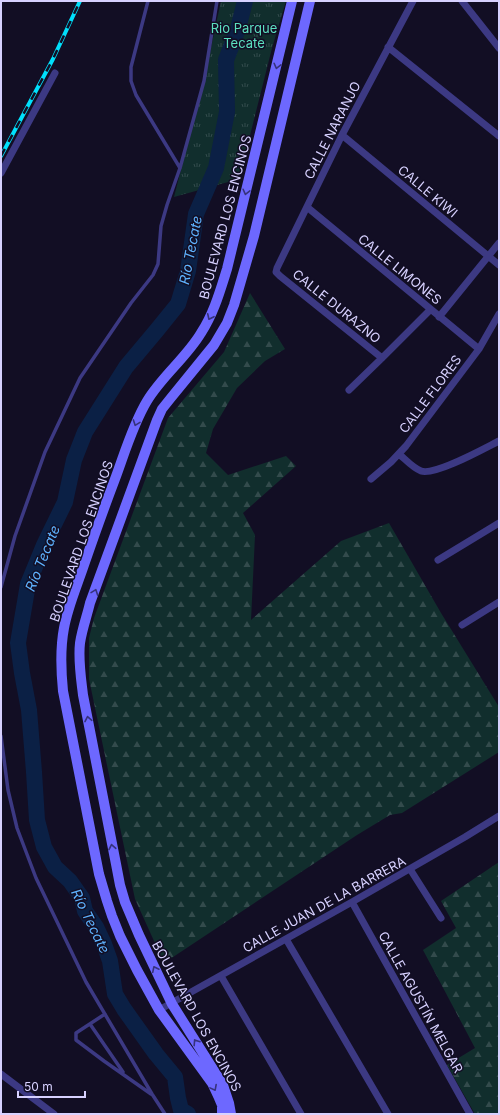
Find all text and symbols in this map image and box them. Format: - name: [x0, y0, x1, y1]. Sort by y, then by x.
- park label: Rio Parque Tecate: [211, 20, 277, 51]
- one-way arrow: [273, 63, 281, 69]
- street label: CALLE NARANJO: [300, 78, 364, 182]
- street label: BOULEVARD LOS ENCINOS: [195, 133, 255, 301]
- street label: CALLE KIWI: [395, 161, 461, 221]
- one-way arrow: [242, 189, 250, 196]
- water label: Río Tecate: [175, 214, 205, 286]
- street label: CALLE LIMONES: [355, 230, 445, 308]
- street label: CALLE DURAZNO: [290, 266, 384, 346]
- one-way arrow: [207, 313, 215, 320]
- street label: CALLE FLORES: [395, 352, 465, 436]
- one-way arrow: [132, 420, 141, 427]
- street label: BOULEVARD LOS ENCINOS: [46, 458, 116, 624]
- water label: Río Tecate: [21, 522, 63, 594]
- one-way arrow: [90, 588, 98, 595]
- one-way arrow: [84, 716, 92, 722]
- one-way arrow: [109, 843, 117, 850]
- street label: CALLE JUAN DE LA BARRERA: [240, 852, 408, 956]
- water label: Río Tecate: [68, 886, 114, 956]
- street label: CALLE AGUSTÍN MELGAR: [375, 928, 467, 1076]
- street label: BOULEVARD LOS ENCINOS: [149, 938, 245, 1094]
- one-way arrow: [152, 965, 160, 973]
- one-way arrow: [193, 1039, 201, 1046]
- scale bar: [18, 1073, 85, 1099]
- text: 50 m: [24, 1079, 53, 1094]
- one-way arrow: [209, 1084, 217, 1091]

